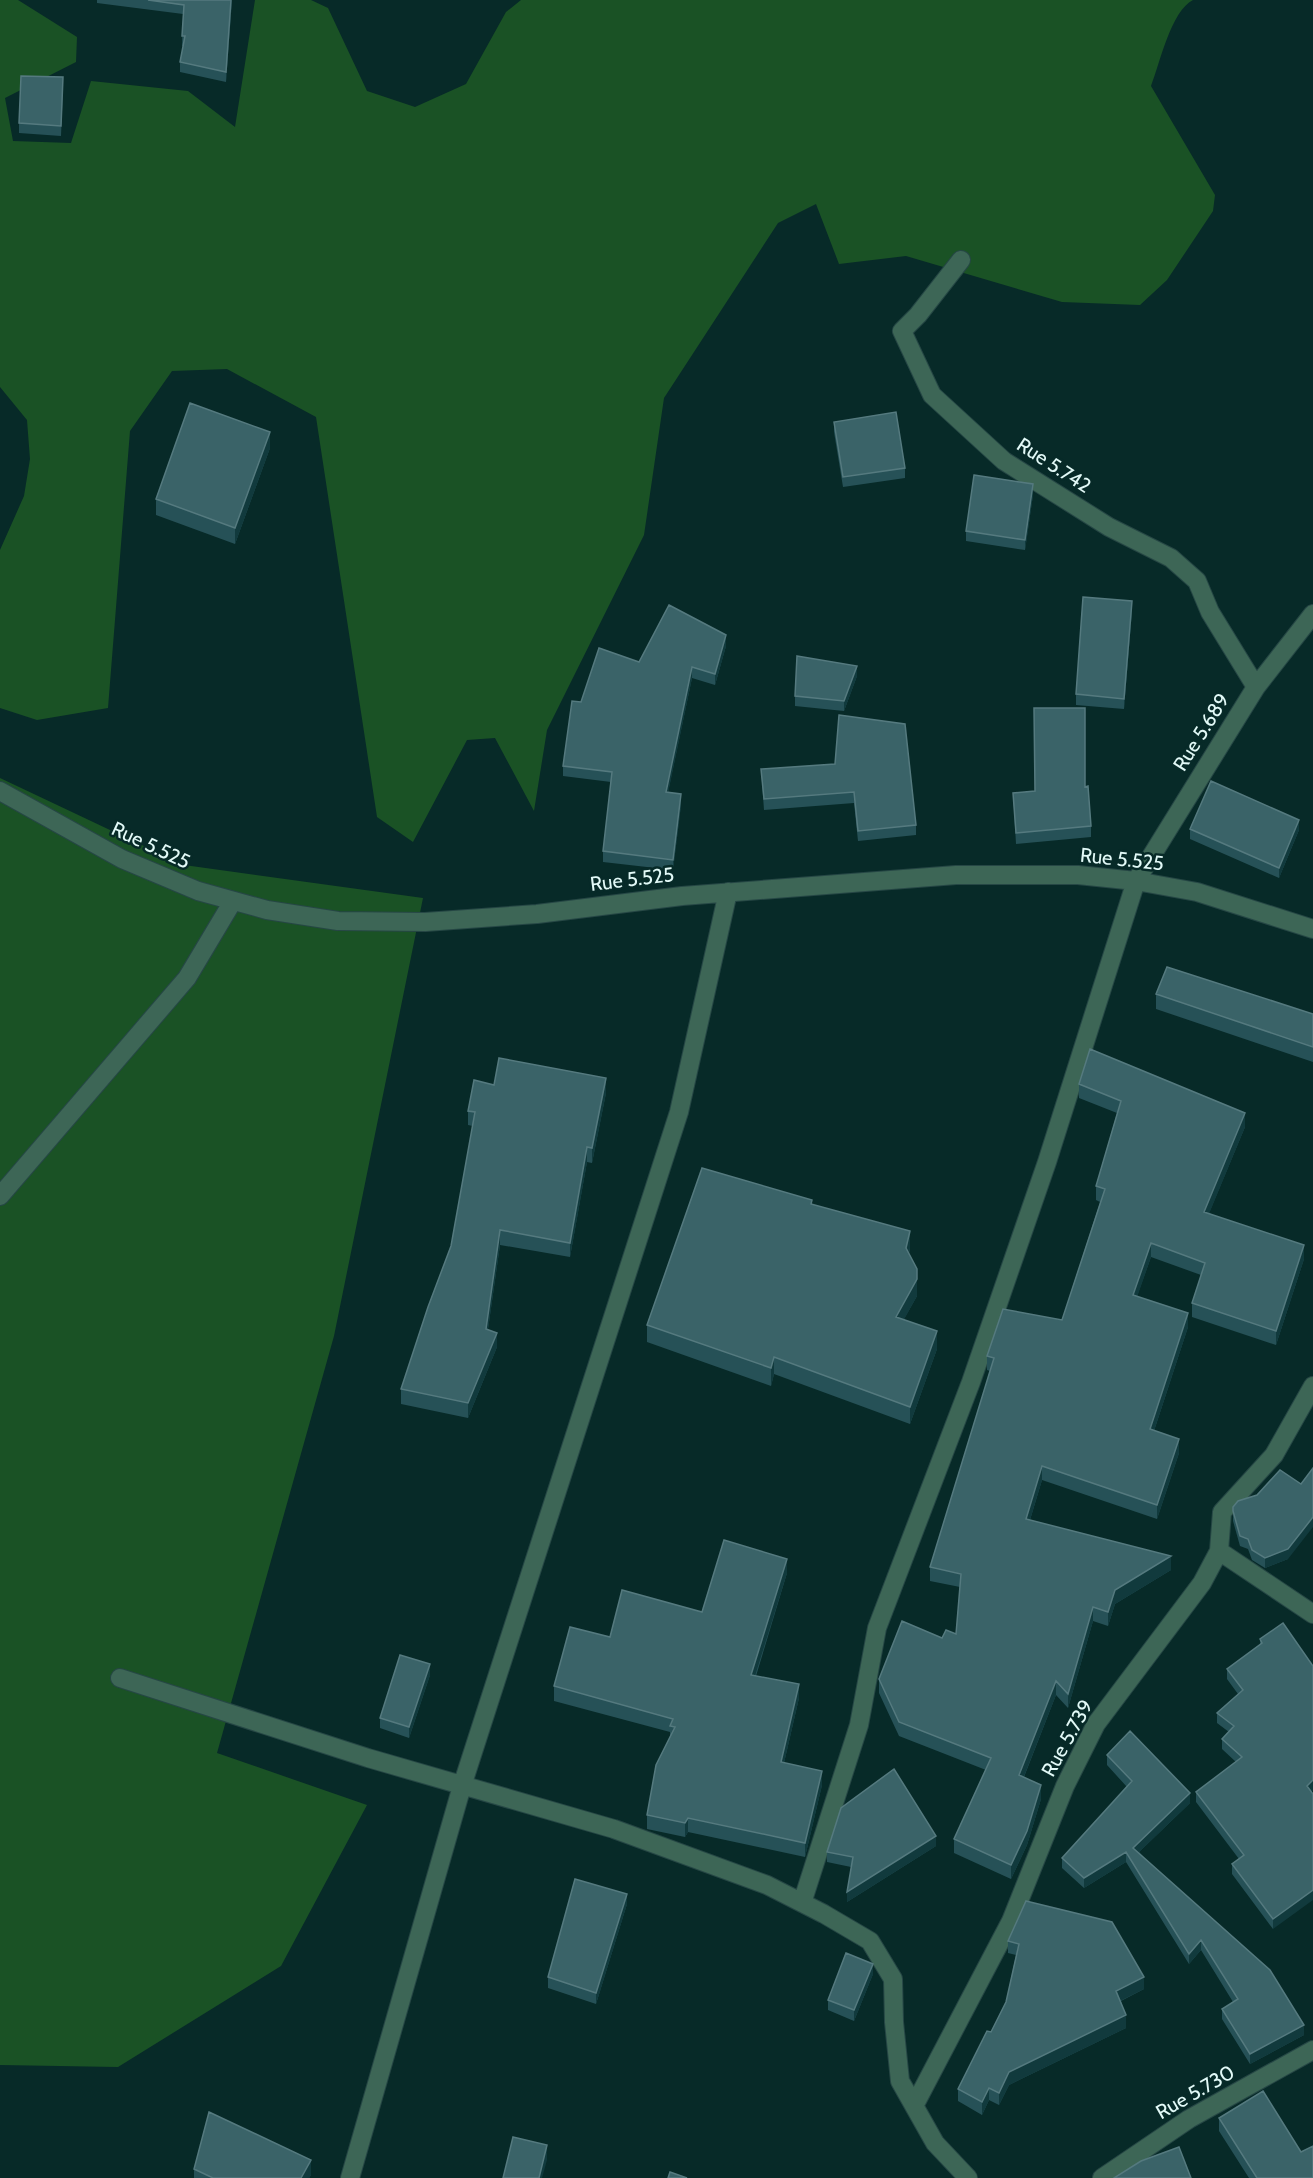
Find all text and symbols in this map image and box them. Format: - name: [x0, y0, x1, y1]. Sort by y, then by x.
- street label: Rue 5.742: [1012, 432, 1096, 498]
- street label: Rue 5.689: [1168, 689, 1234, 775]
- street label: Rue 5.525: [108, 816, 194, 874]
- street label: Rue 5.525: [1079, 843, 1165, 875]
- street label: Rue 5.525: [589, 862, 675, 896]
- street label: Rue 5.739: [1036, 1695, 1098, 1781]
- street label: Rue 5.730: [1151, 2060, 1239, 2124]

